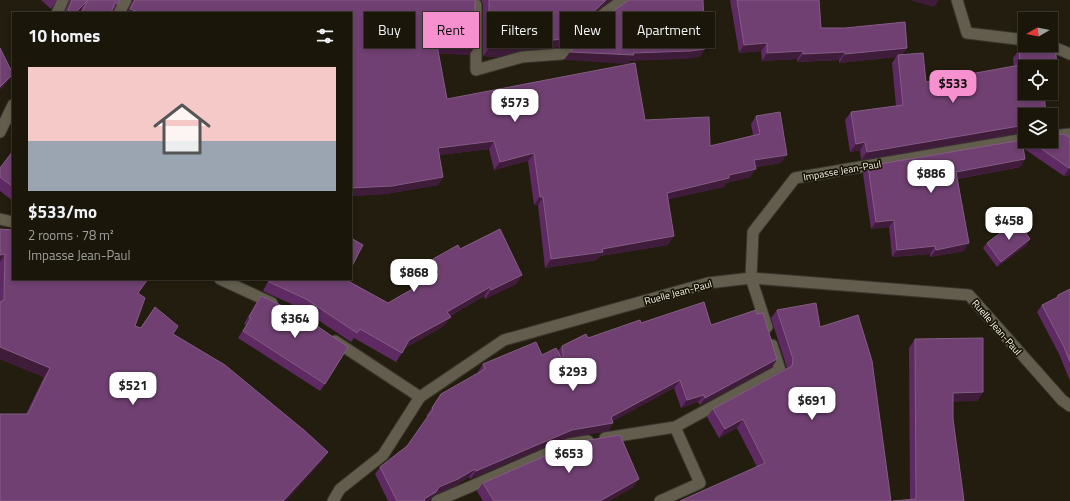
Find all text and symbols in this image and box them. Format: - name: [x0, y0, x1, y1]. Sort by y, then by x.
- chip: Buy: [364, 12, 415, 48]
- chip: Rent: [423, 12, 479, 48]
- chip: Filters: [487, 12, 552, 48]
- chip: New: [560, 12, 615, 48]
- chip: Apartment: [623, 12, 715, 48]
- north arrow: [1018, 12, 1058, 52]
- map controls: [1018, 12, 1058, 148]
- text: 10 homes: [28, 23, 100, 49]
- icon: filters: [314, 25, 336, 47]
- button: locate: [1018, 60, 1058, 100]
- pin: $533: [929, 70, 977, 104]
- text: $533: [938, 73, 968, 93]
- pin: $573: [491, 89, 539, 123]
- text: $573: [500, 92, 530, 112]
- icon: home: [146, 93, 218, 165]
- button: layers: [1018, 108, 1058, 148]
- street label: Impasse Jean-Paul: [802, 156, 882, 185]
- pin: $886: [907, 160, 955, 194]
- text: $886: [916, 163, 946, 183]
- text: $533/mo: [28, 199, 97, 225]
- pin: $458: [985, 207, 1033, 241]
- text: $458: [994, 210, 1024, 230]
- text: 2 rooms · 78 m²: [28, 225, 114, 245]
- text: Impasse Jean-Paul: [28, 245, 130, 265]
- pin: $868: [390, 259, 438, 293]
- text: $868: [399, 262, 429, 282]
- street label: Ruelle Jean-Paul: [643, 276, 714, 309]
- street label: Ruelle Jean-Paul: [968, 296, 1025, 358]
- pin: $364: [271, 305, 319, 339]
- text: $364: [280, 308, 310, 328]
- pin: $293: [549, 358, 597, 392]
- text: $293: [558, 361, 588, 381]
- pin: $521: [109, 372, 157, 406]
- text: $521: [118, 375, 148, 395]
- pin: $691: [788, 387, 836, 421]
- text: $691: [797, 390, 827, 410]
- pin: $653: [545, 440, 593, 474]
- text: $653: [554, 443, 584, 463]

